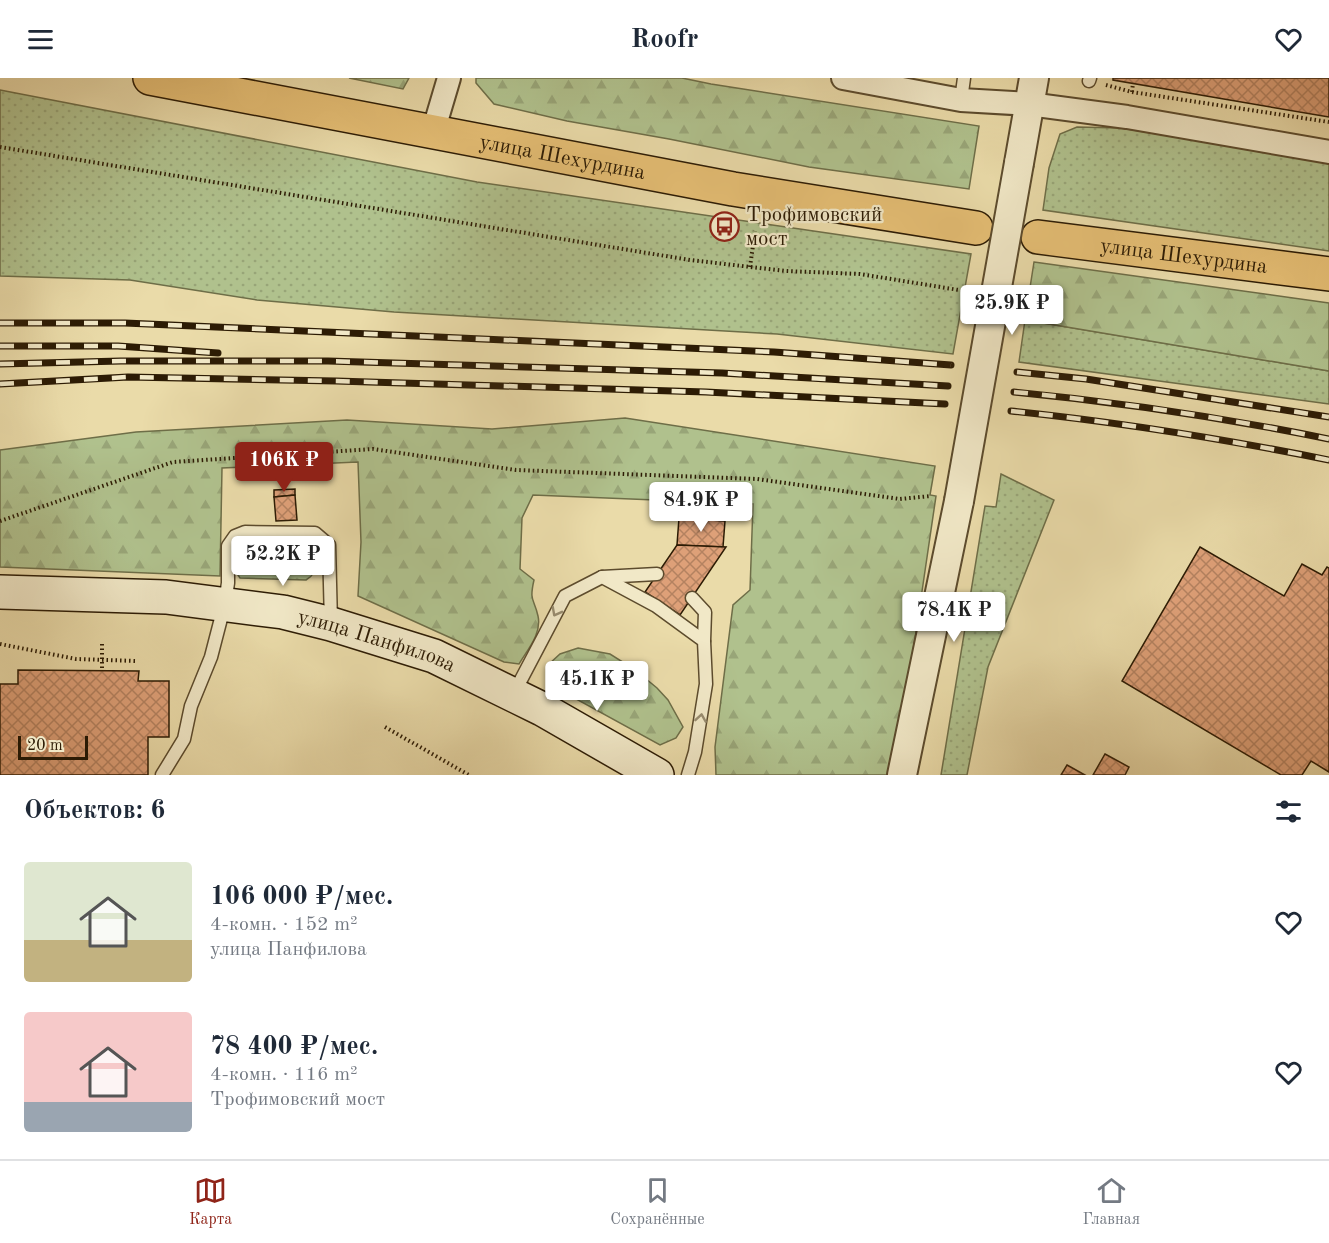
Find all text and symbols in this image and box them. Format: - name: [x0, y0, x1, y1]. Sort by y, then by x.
- icon: menu: [24, 23, 57, 56]
- icon: heart: [1272, 23, 1305, 56]
- text: Roofr: [630, 26, 699, 53]
- street label: улица Шехурдина: [478, 132, 647, 184]
- place label: Трофимовский мост: [746, 205, 882, 250]
- bus stop icon: Трофимовский мост: [709, 210, 741, 242]
- street label: улица Шехурдина: [1099, 236, 1268, 278]
- pin: 25.9K ₽: [957, 285, 1067, 336]
- text: 25.9K ₽: [974, 294, 1050, 314]
- pin: 106K ₽: [235, 442, 333, 493]
- text: 106K ₽: [249, 451, 319, 471]
- pin: 84.9K ₽: [646, 482, 756, 533]
- text: 84.9K ₽: [663, 491, 739, 511]
- pin: 52.2K ₽: [228, 536, 338, 587]
- text: 52.2K ₽: [245, 545, 321, 565]
- pin: 78.4K ₽: [899, 592, 1009, 643]
- text: 78.4K ₽: [916, 601, 992, 621]
- one-way arrow: [552, 606, 563, 616]
- street label: улица Панфилова: [295, 607, 459, 677]
- pin: 45.1K ₽: [542, 661, 652, 712]
- text: 45.1K ₽: [559, 670, 635, 690]
- one-way arrow: [694, 713, 706, 723]
- scale bar: [18, 733, 88, 760]
- text: 20 m: [27, 738, 63, 754]
- icon: filters: [1272, 795, 1305, 828]
- text: Объектов: 6: [24, 798, 165, 824]
- text: 106 000 ₽/мес.: [210, 884, 393, 910]
- icon: home: [72, 886, 144, 958]
- icon: heart: [1272, 906, 1305, 939]
- text: 4-комн. · 152 m²: [210, 915, 358, 935]
- text: улица Панфилова: [210, 940, 367, 960]
- text: 78 400 ₽/мес.: [210, 1034, 378, 1060]
- icon: home: [72, 1036, 144, 1108]
- icon: heart: [1272, 1056, 1305, 1089]
- text: 4-комн. · 116 m²: [210, 1065, 358, 1085]
- text: Трофимовский мост: [210, 1090, 385, 1110]
- tab: Карта: [189, 1174, 232, 1230]
- tab: Сохранённые: [610, 1174, 705, 1230]
- tab: Главная: [1083, 1174, 1140, 1230]

